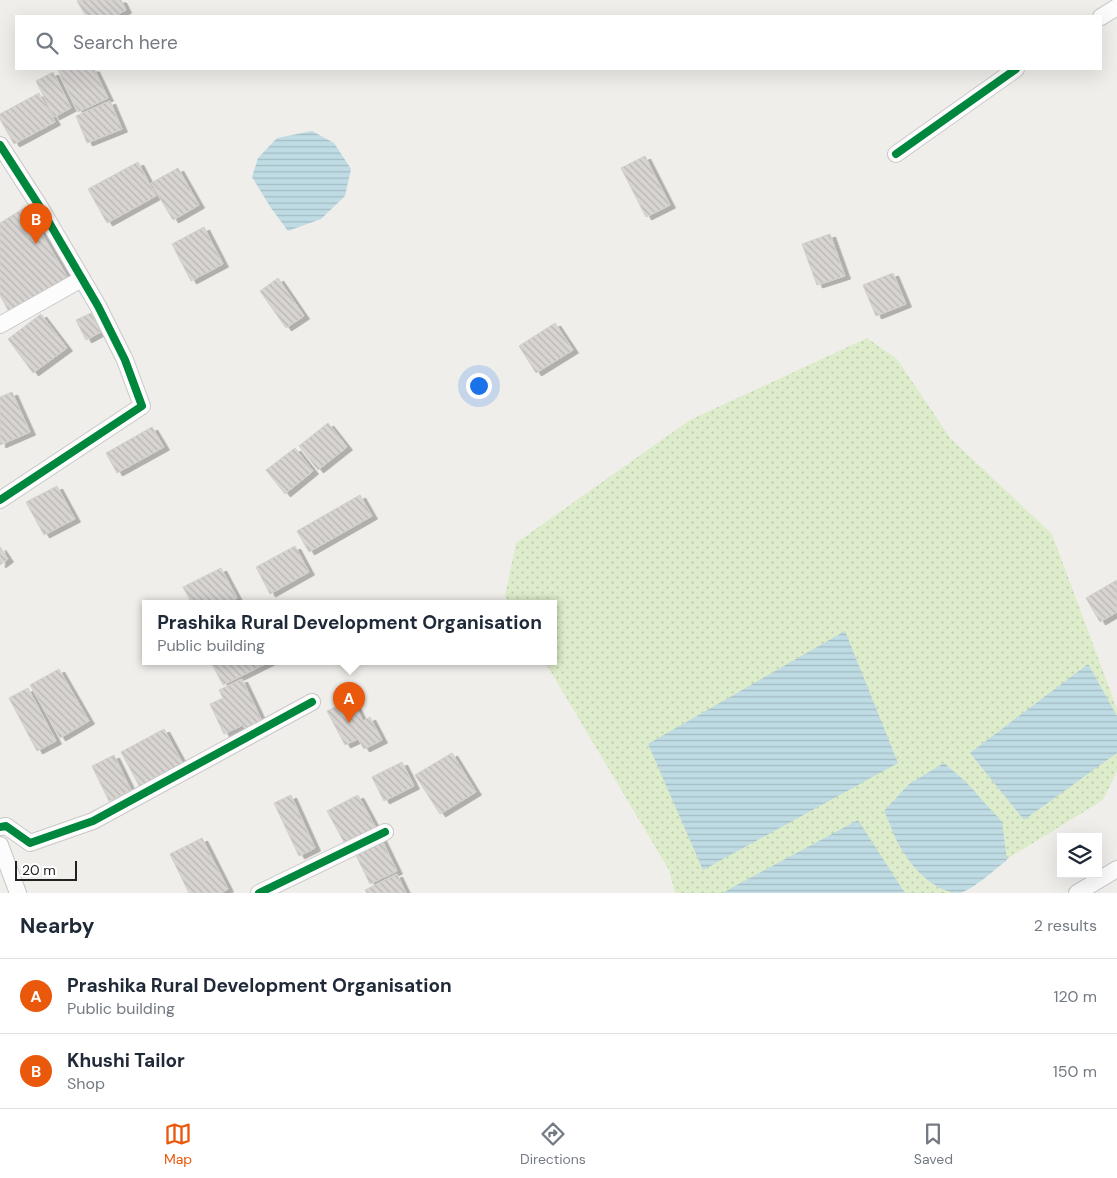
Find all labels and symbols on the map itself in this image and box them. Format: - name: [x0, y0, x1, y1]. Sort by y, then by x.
- pin: B: [20, 203, 52, 244]
- your location: [466, 373, 492, 399]
- pin: A: [333, 682, 365, 723]
- scale bar: [15, 858, 78, 881]

